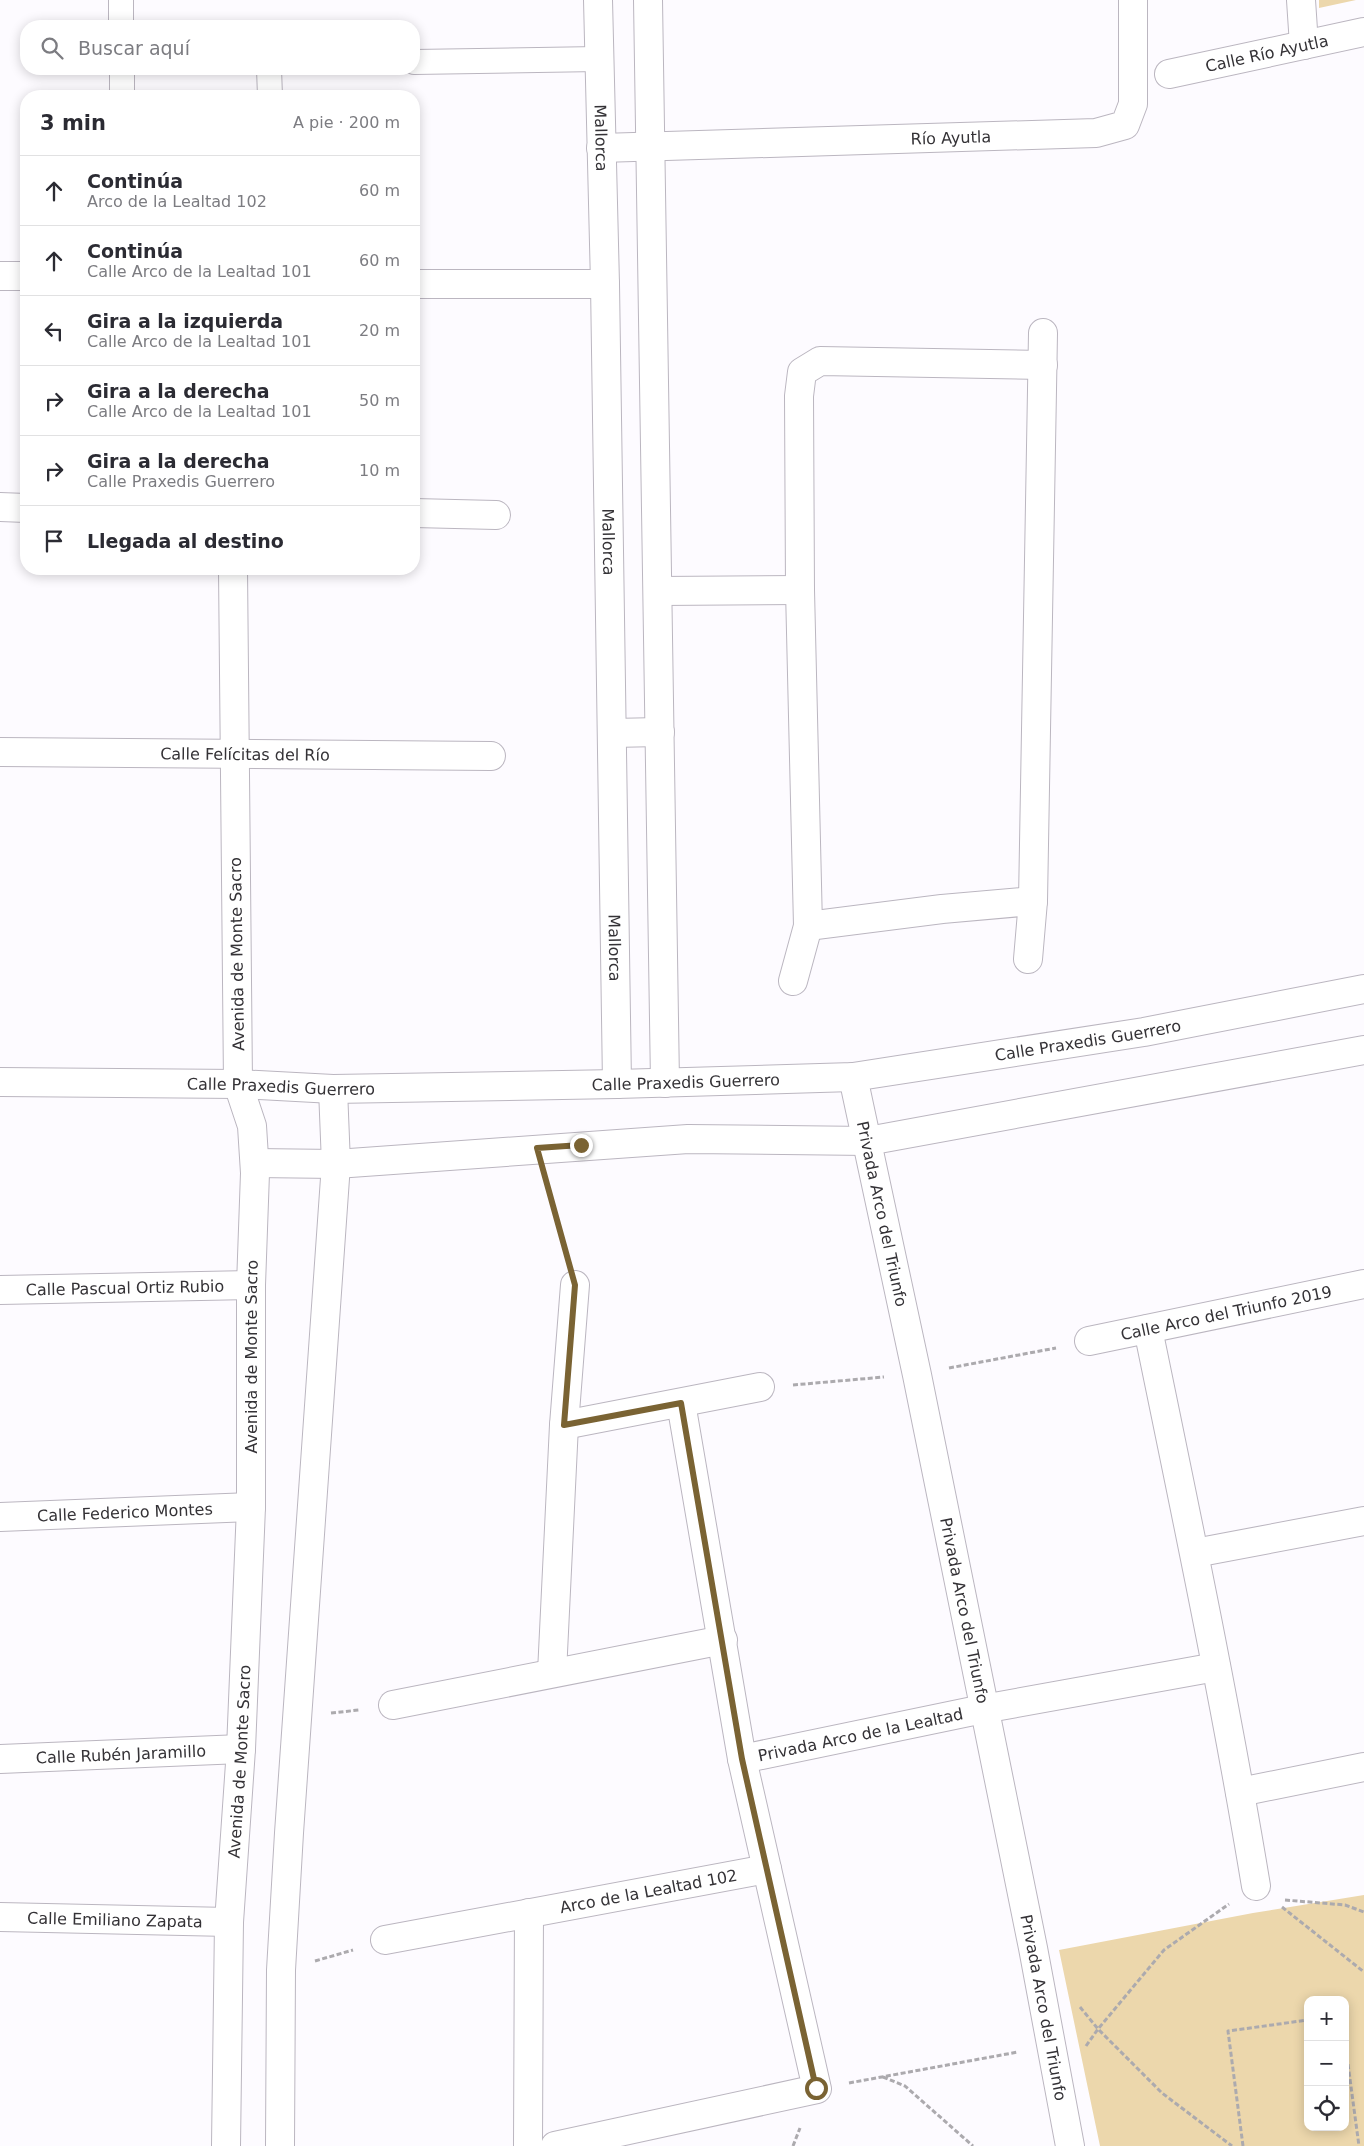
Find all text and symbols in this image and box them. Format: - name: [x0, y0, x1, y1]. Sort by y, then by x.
- search box: [20, 20, 420, 75]
- street label: Calle Río Ayutla: [1204, 30, 1330, 75]
- icon: search: [38, 34, 66, 62]
- text: Buscar aquí: [78, 37, 190, 59]
- street label: Mallorca: [591, 104, 612, 172]
- text: 3 min: [40, 111, 106, 135]
- text: A pie · 200 m: [293, 113, 400, 132]
- street label: Río Ayutla: [910, 127, 991, 148]
- text: Continúa: [87, 170, 183, 192]
- icon: ahead: [40, 177, 68, 205]
- text: 60 m: [359, 181, 400, 200]
- text: Arco de la Lealtad 102: [87, 192, 267, 211]
- text: Continúa: [87, 240, 183, 262]
- icon: ahead: [40, 247, 68, 275]
- text: 60 m: [359, 251, 400, 270]
- text: Calle Arco de la Lealtad 101: [87, 262, 312, 281]
- text: Gira a la izquierda: [87, 310, 283, 332]
- icon: left: [40, 317, 68, 345]
- text: 20 m: [359, 321, 400, 340]
- text: Calle Arco de la Lealtad 101: [87, 332, 312, 351]
- text: Gira a la derecha: [87, 380, 270, 402]
- icon: right: [40, 387, 68, 415]
- text: 50 m: [359, 391, 400, 410]
- text: Calle Arco de la Lealtad 101: [87, 402, 312, 421]
- text: Gira a la derecha: [87, 450, 270, 472]
- icon: right: [40, 457, 68, 485]
- text: 10 m: [359, 461, 400, 480]
- text: Calle Praxedis Guerrero: [87, 472, 275, 491]
- street label: Mallorca: [599, 508, 619, 576]
- icon: arrive: [40, 527, 68, 555]
- text: Llegada al destino: [87, 530, 284, 552]
- street label: Calle Felícitas del Río: [160, 744, 330, 764]
- street label: Avenida de Monte Sacro: [226, 857, 248, 1051]
- street label: Mallorca: [605, 914, 625, 982]
- street label: Calle Praxedis Guerrero: [993, 1016, 1183, 1064]
- street label: Calle Praxedis Guerrero: [592, 1070, 780, 1094]
- street label: Calle Praxedis Guerrero: [187, 1074, 375, 1099]
- street label: Privada Arco del Triunfo: [853, 1119, 912, 1308]
- route end: [570, 1134, 593, 1157]
- street label: Avenida de Monte Sacro: [242, 1259, 261, 1454]
- street label: Calle Pascual Ortiz Rubio: [26, 1276, 224, 1299]
- street label: Calle Arco del Triunfo 2019: [1119, 1281, 1333, 1344]
- street label: Calle Federico Montes: [37, 1499, 213, 1525]
- street label: Privada Arco del Triunfo: [937, 1516, 993, 1705]
- street label: Avenida de Monte Sacro: [224, 1664, 254, 1859]
- street label: Privada Arco de la Lealtad: [756, 1704, 965, 1765]
- street label: Calle Rubén Jaramillo: [35, 1741, 206, 1767]
- street label: Arco de la Lealtad 102: [558, 1865, 739, 1917]
- street label: Calle Emiliano Zapata: [27, 1908, 203, 1931]
- street label: Privada Arco del Triunfo: [1017, 1913, 1071, 2102]
- map controls: [1304, 1996, 1349, 2131]
- button: +: [1304, 1996, 1349, 2041]
- button: −: [1304, 2041, 1349, 2086]
- route start: [805, 2077, 828, 2100]
- button: locate: [1304, 2086, 1349, 2131]

